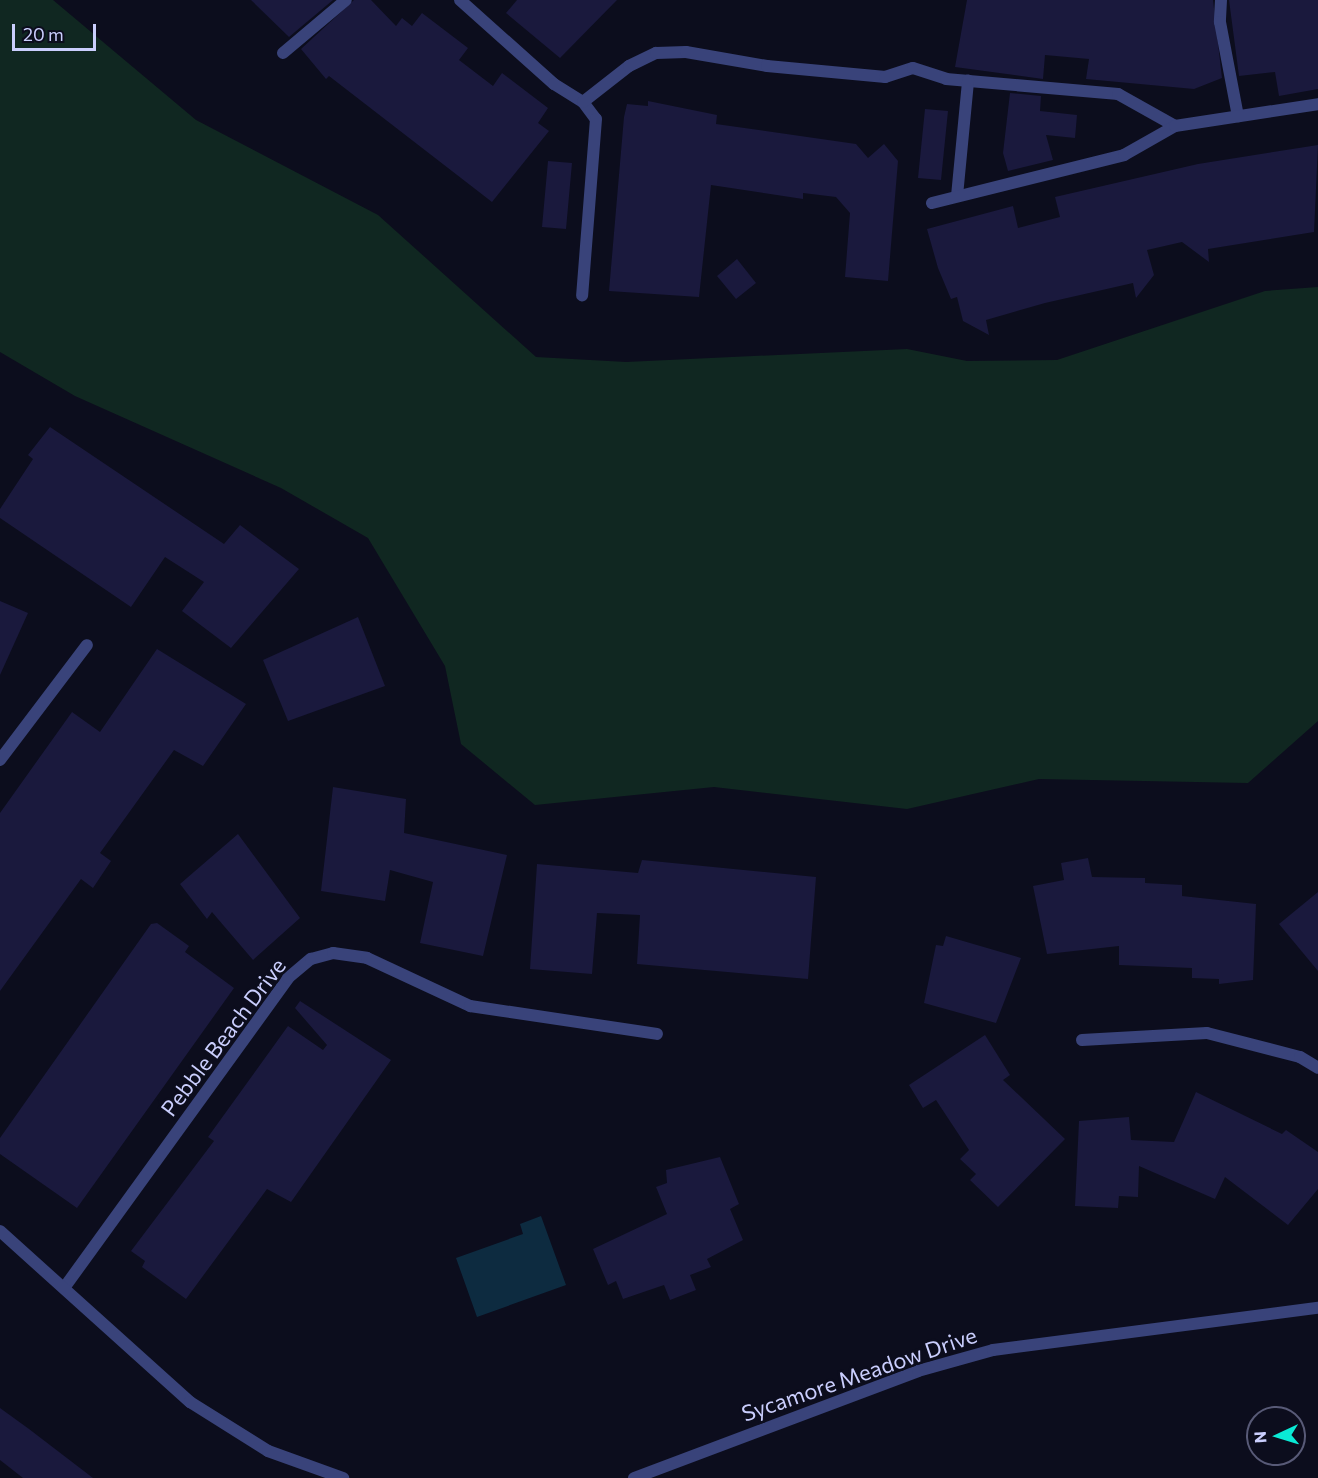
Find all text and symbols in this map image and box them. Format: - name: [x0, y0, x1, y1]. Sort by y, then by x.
- scale bar: [15, 12, 99, 50]
- text: 20 m: [23, 23, 64, 45]
- street label: Pebble Beach Drive: [155, 953, 291, 1121]
- street label: Sycamore Meadow Drive: [738, 1321, 980, 1427]
- north arrow: [1246, 1406, 1306, 1466]
- text: N: [1250, 1431, 1269, 1444]

